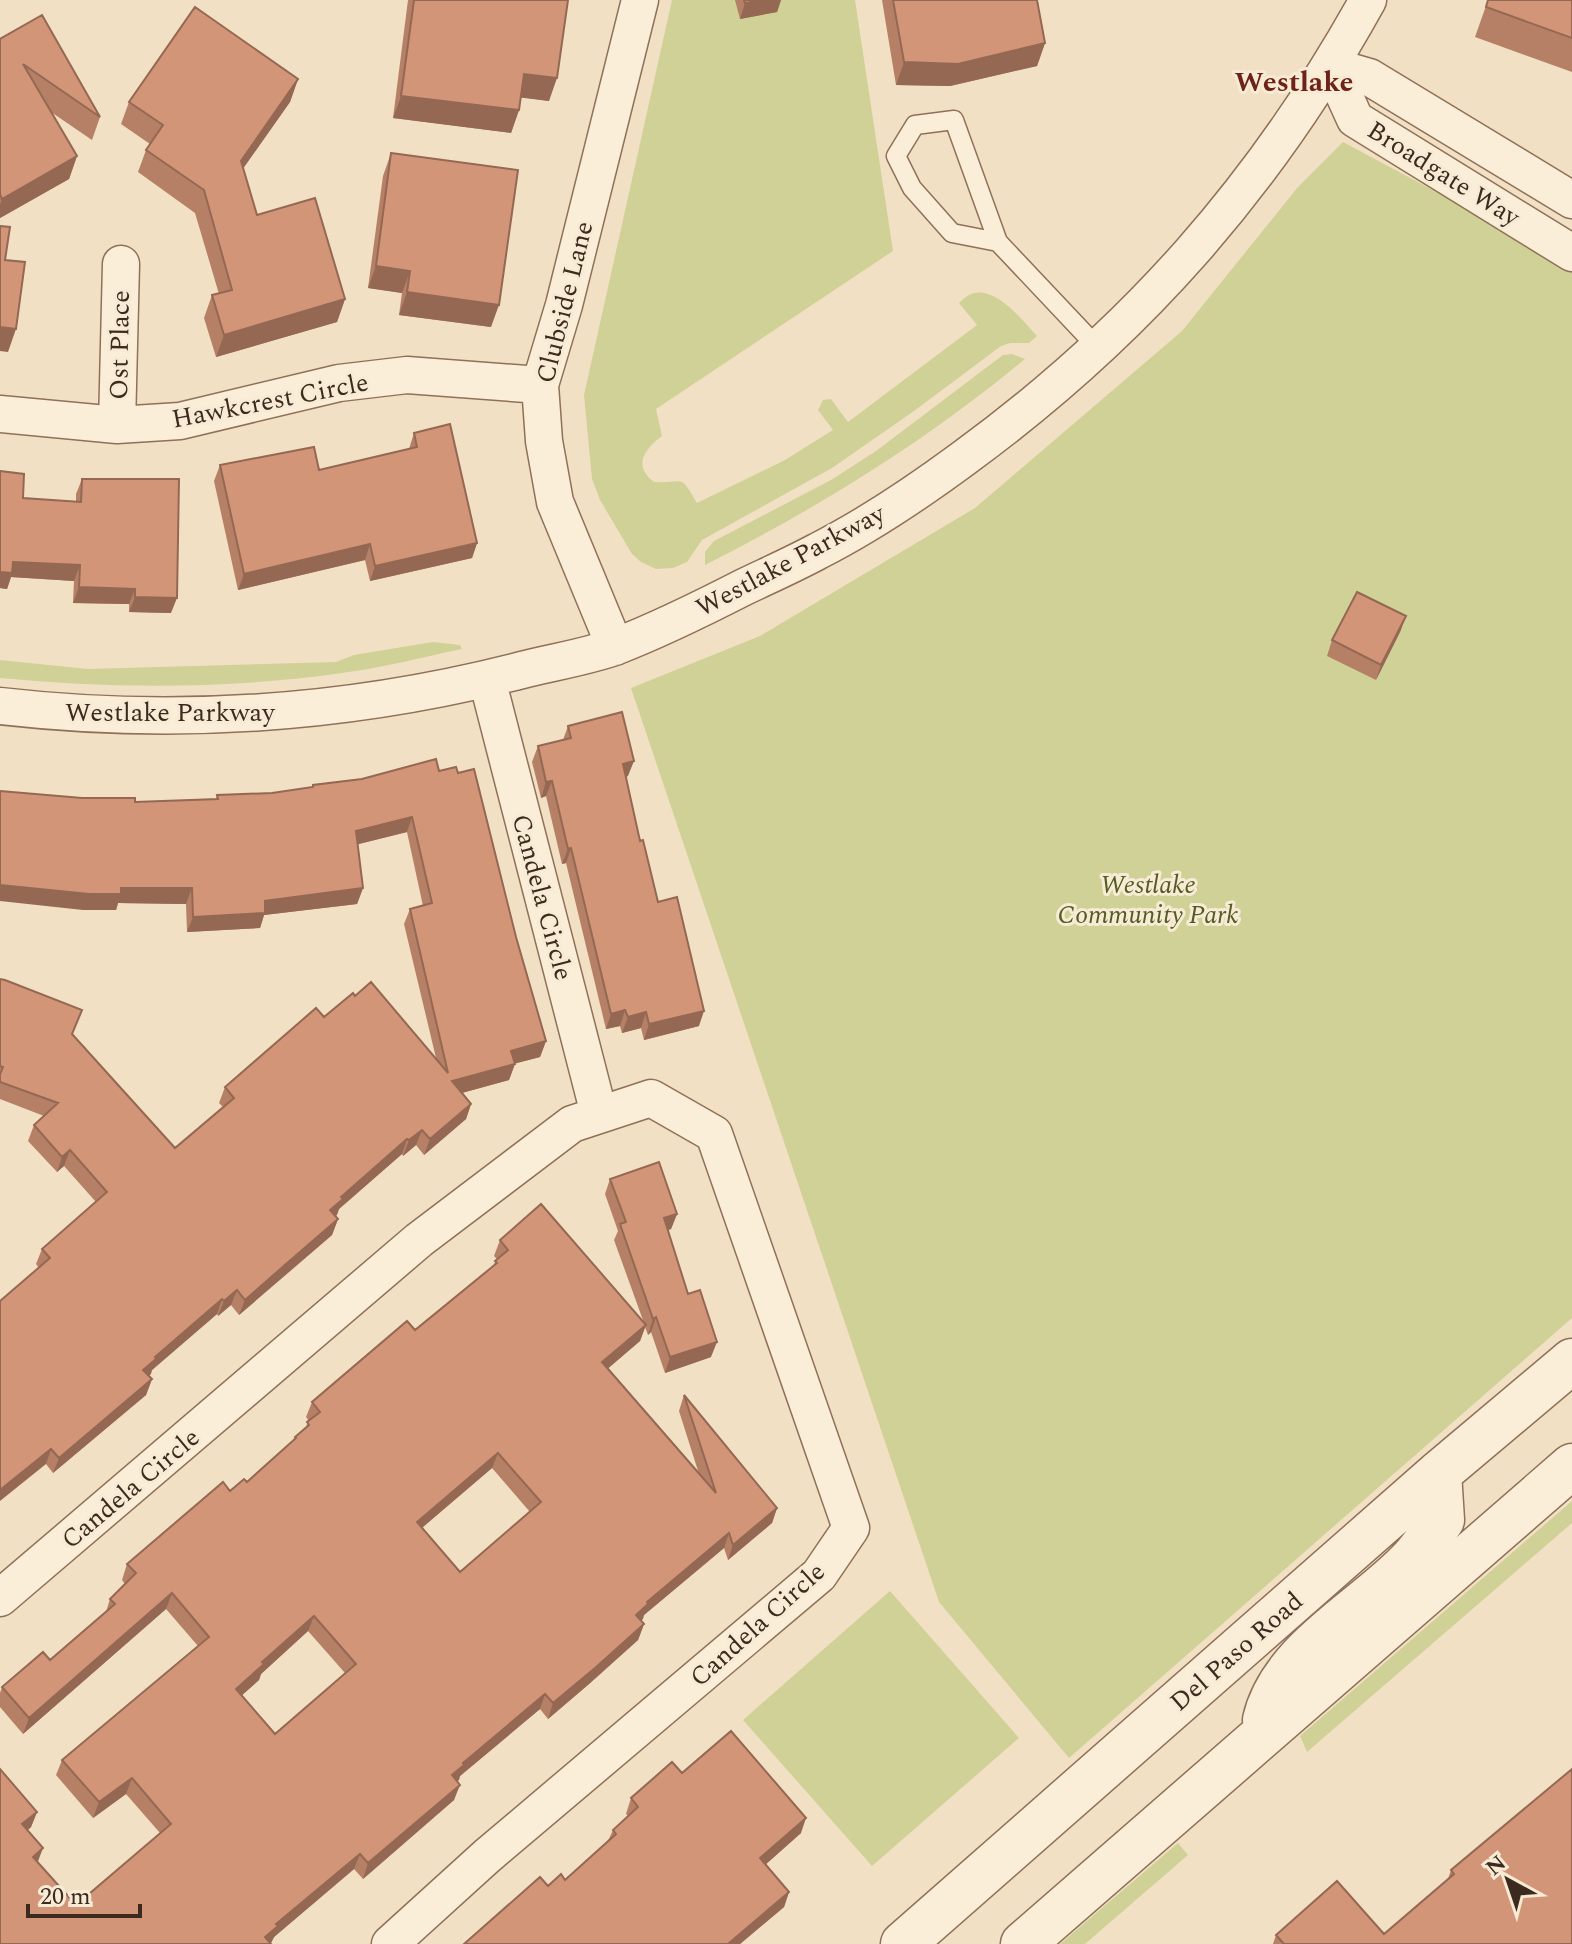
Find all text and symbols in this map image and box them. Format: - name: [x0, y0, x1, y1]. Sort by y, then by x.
- district label: Westlake: [1235, 61, 1353, 104]
- street label: Broadgate Way: [1359, 111, 1529, 238]
- street label: Clubside Lane: [526, 217, 604, 387]
- street label: Ost Place: [99, 290, 141, 400]
- street label: Hawkcrest Circle: [169, 362, 372, 440]
- street label: Westlake Parkway: [689, 493, 894, 628]
- street label: Westlake Parkway: [65, 693, 276, 733]
- street label: Candela Circle: [501, 810, 583, 985]
- park label: Westlake Community Park: [1058, 865, 1238, 935]
- street label: Candela Circle: [52, 1419, 209, 1559]
- street label: Candela Circle: [681, 1553, 834, 1697]
- street label: Del Paso Road: [1161, 1582, 1312, 1721]
- north arrow: [1468, 1840, 1548, 1920]
- text: N: [1479, 1847, 1514, 1884]
- scale bar: [28, 1868, 140, 1918]
- text: 20 m: [40, 1879, 91, 1915]

